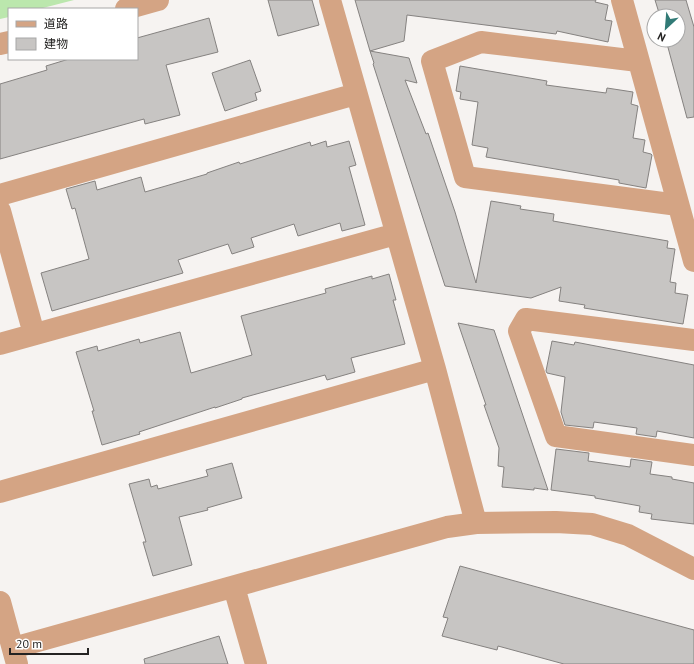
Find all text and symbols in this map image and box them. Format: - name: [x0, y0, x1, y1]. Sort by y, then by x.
- legend: [8, 8, 138, 60]
- north arrow: [646, 8, 686, 48]
- text: 道路: [44, 16, 68, 31]
- text: N: [655, 29, 668, 45]
- text: 建物: [44, 36, 68, 51]
- scale bar: [10, 630, 88, 656]
- text: 20 m: [16, 636, 42, 651]

